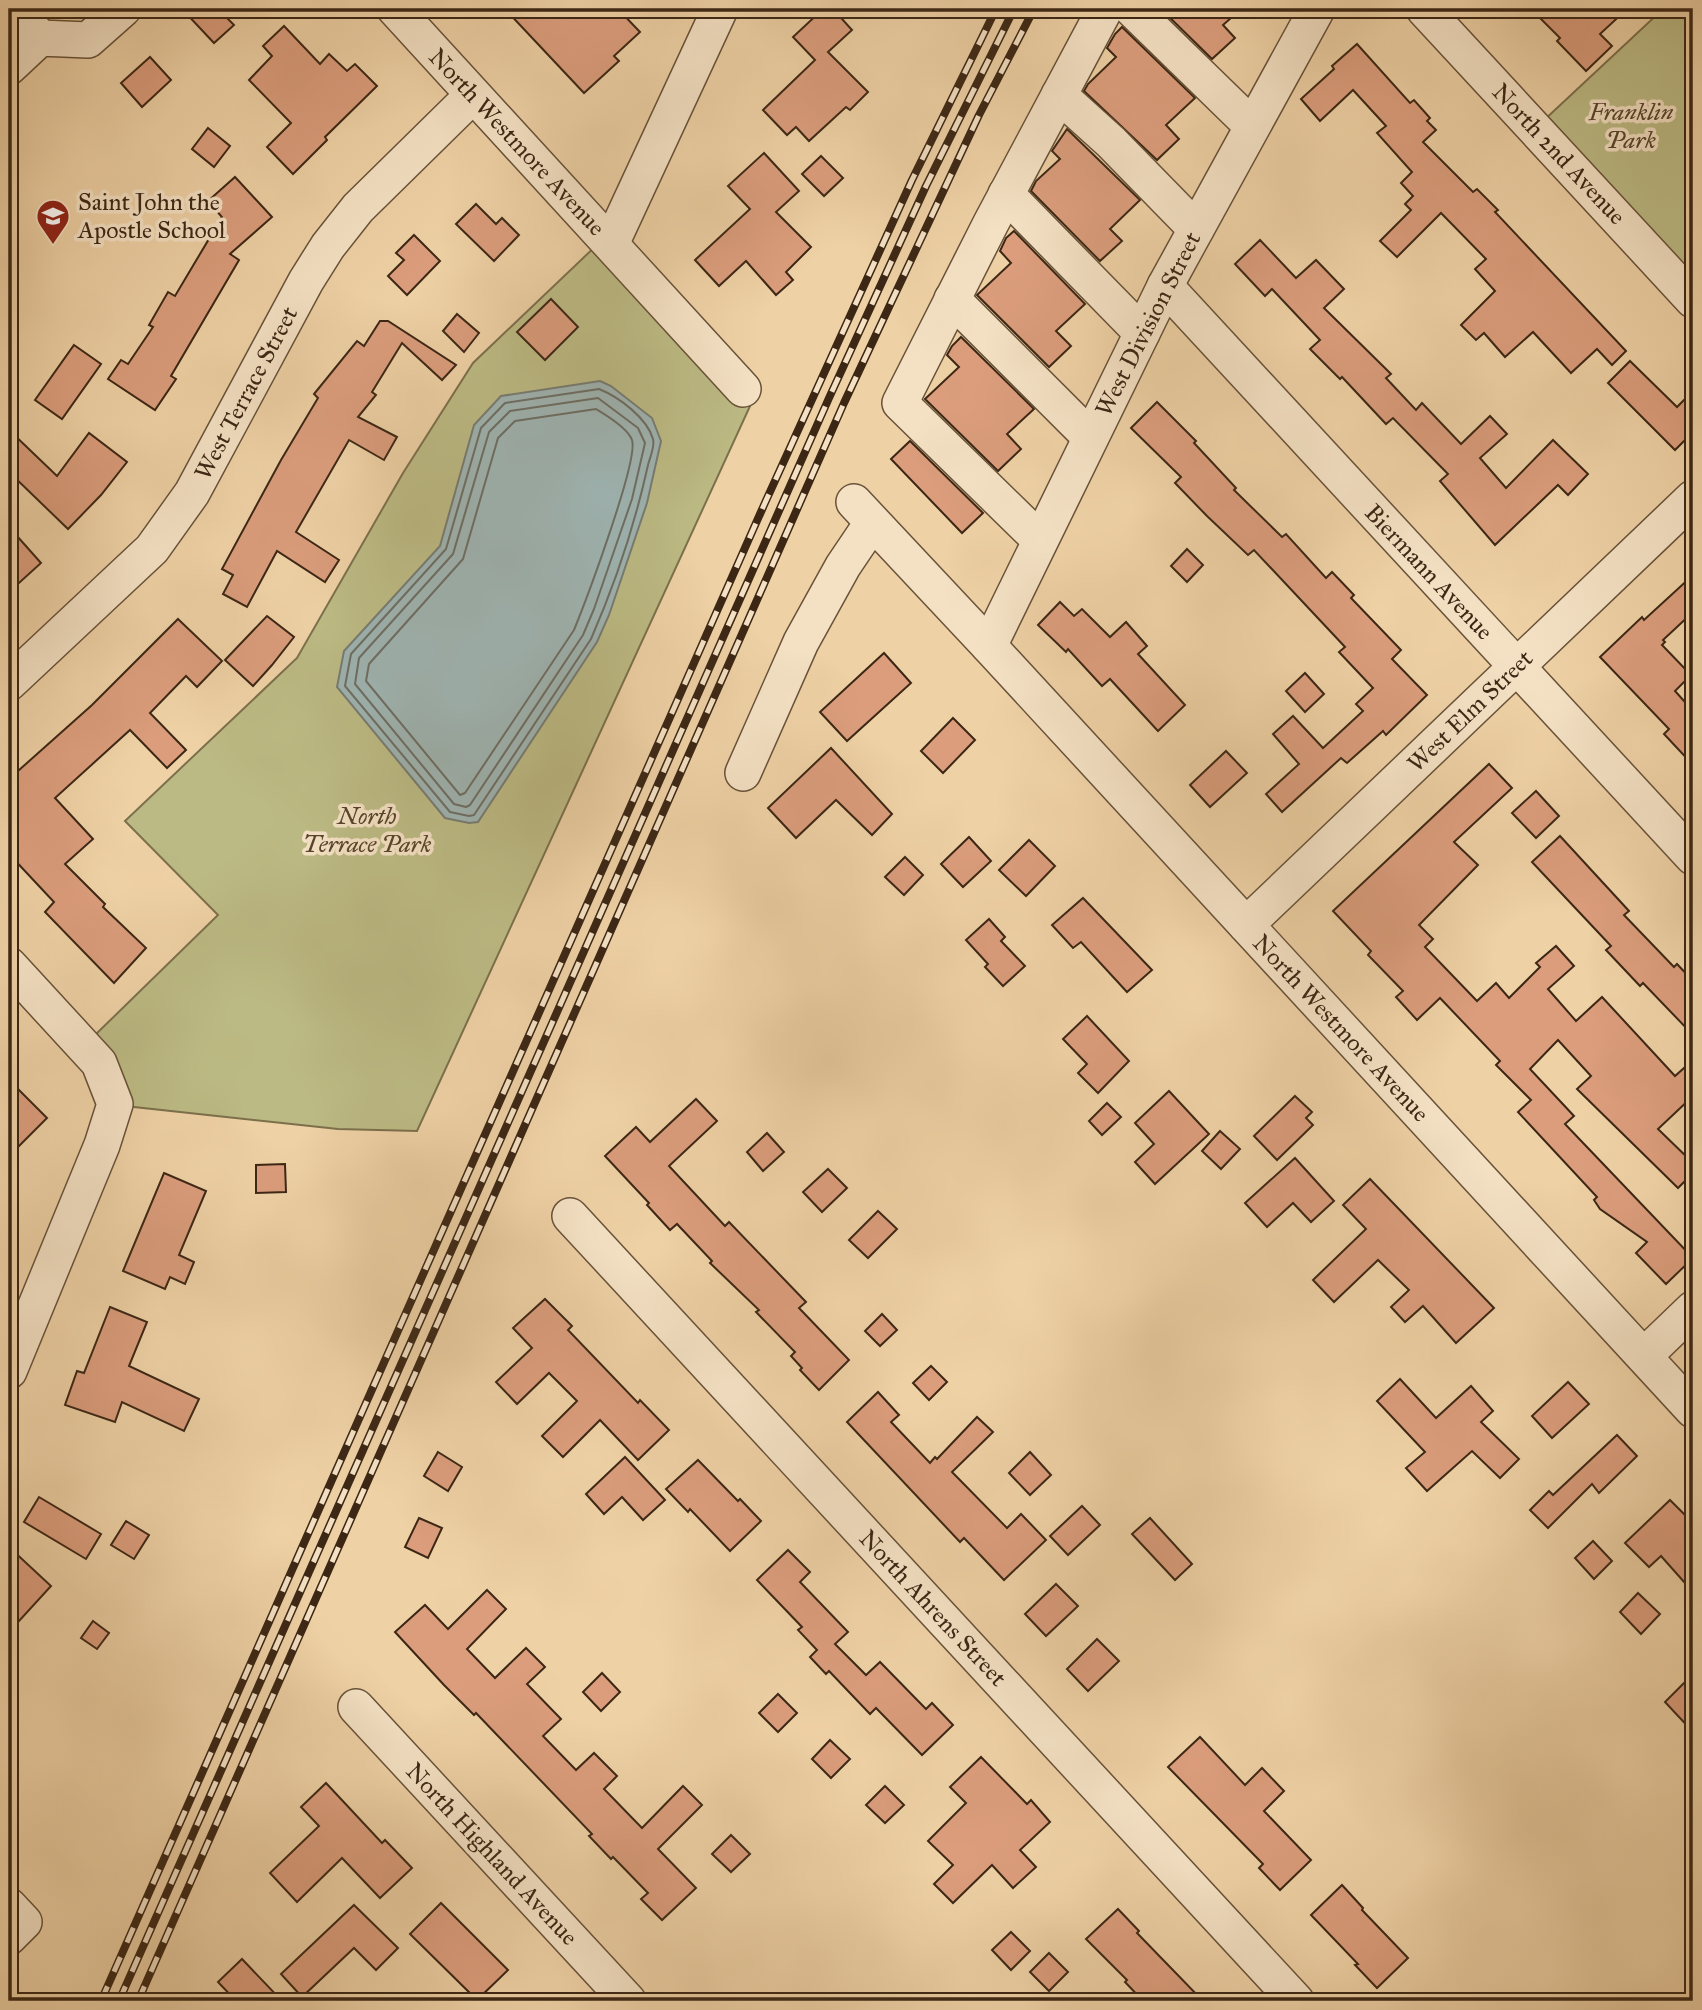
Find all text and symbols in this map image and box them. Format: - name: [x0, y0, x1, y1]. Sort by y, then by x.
- street label: North Westmore Avenue: [422, 42, 612, 242]
- street label: North 2nd Avenue: [1486, 77, 1632, 231]
- park label: Franklin Park: [1588, 97, 1674, 155]
- place label: Saint John the Apostle School: [77, 187, 226, 245]
- school or university icon: Saint John the Apostle School: [34, 197, 72, 246]
- street label: West Division Street: [1089, 226, 1208, 421]
- street label: West Terrace Street: [188, 301, 304, 485]
- street label: Biermann Avenue: [1358, 498, 1500, 646]
- street label: West Elm Street: [1401, 643, 1539, 778]
- park label: North Terrace Park: [303, 801, 432, 859]
- street label: North Westmore Avenue: [1246, 928, 1436, 1128]
- street label: North Ahrens Street: [853, 1524, 1014, 1693]
- street label: North Highland Avenue: [400, 1756, 584, 1952]

